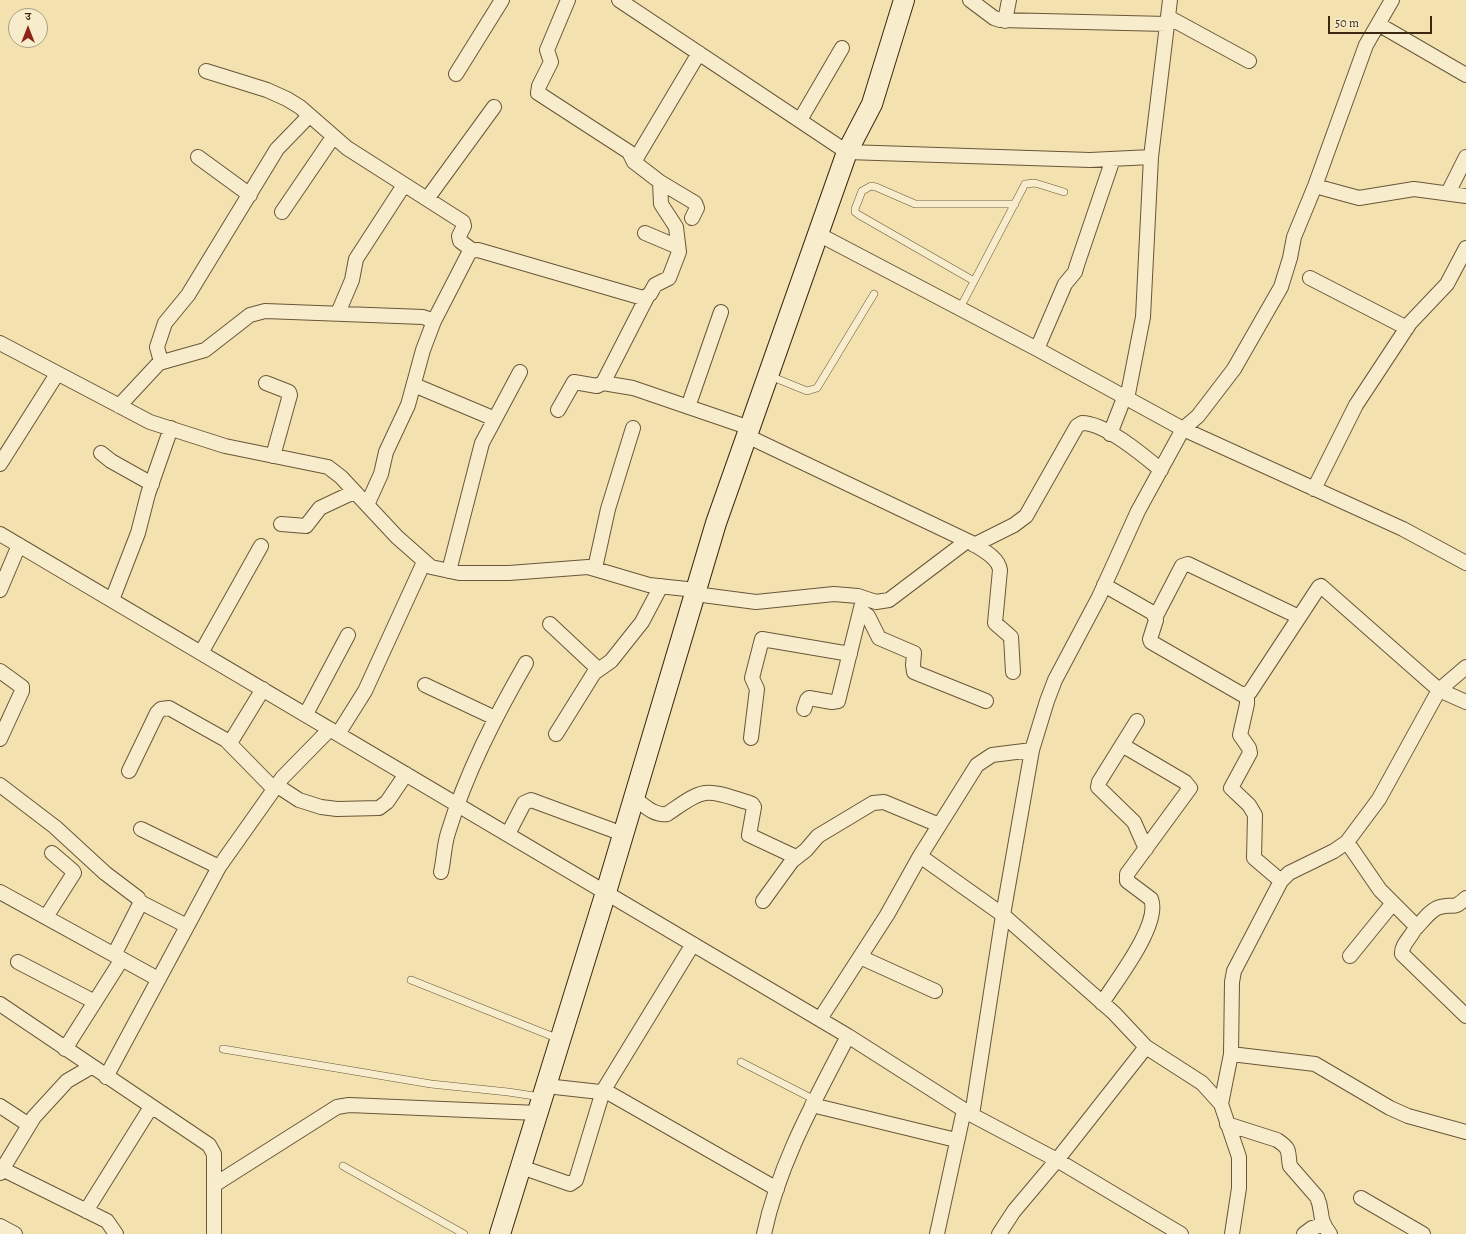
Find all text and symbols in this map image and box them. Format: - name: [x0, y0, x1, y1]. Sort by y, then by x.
- north arrow: [8, 8, 48, 48]
- scale bar: [1330, 8, 1434, 34]
- text: उ: [25, 9, 31, 24]
- text: 50 m: [1335, 15, 1359, 31]

